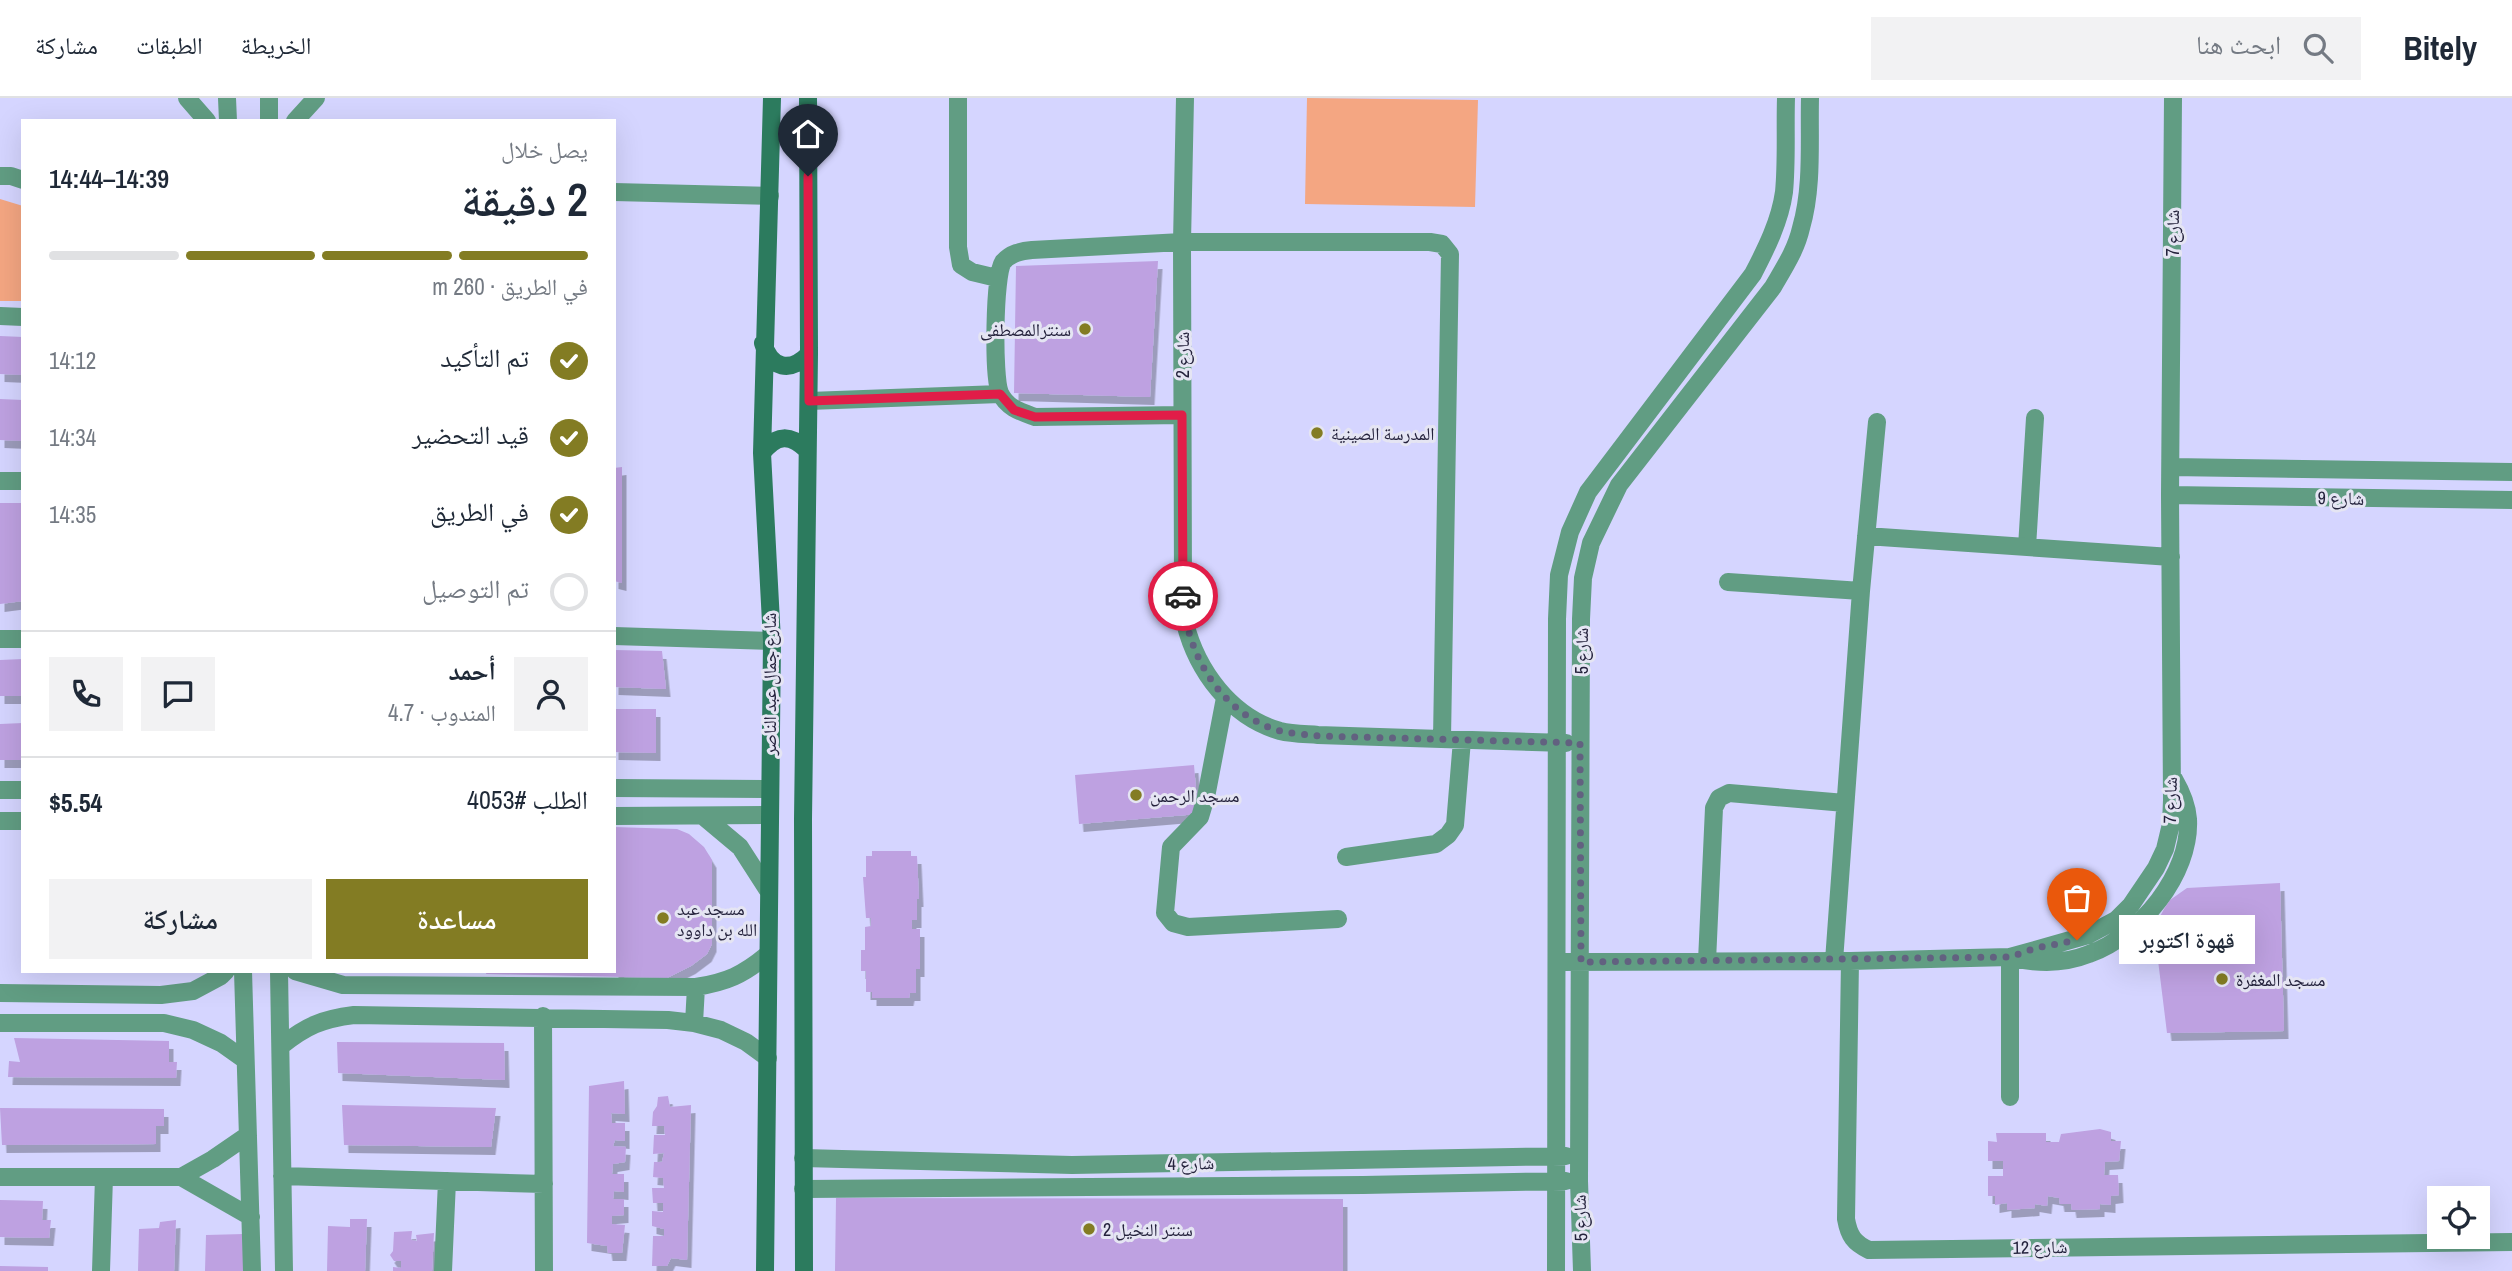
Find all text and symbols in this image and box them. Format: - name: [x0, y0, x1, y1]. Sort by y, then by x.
- search box: [1871, 17, 2361, 80]
- text: Bitely: [2403, 26, 2477, 70]
- text: ابحث هنا: [2196, 27, 2281, 62]
- text: مشاركة: [35, 29, 98, 61]
- text: الطبقات: [136, 29, 203, 61]
- text: الخريطة: [241, 29, 311, 61]
- icon: search: [2299, 29, 2337, 67]
- pin: [778, 104, 838, 176]
- icon: home: [789, 115, 827, 153]
- text: يصل خلال: [501, 134, 588, 165]
- text: 14:39–14:44: [49, 161, 169, 196]
- text: 2 دقيقة: [461, 168, 588, 230]
- street label: شارع 7: [2160, 210, 2185, 256]
- text: في الطريق · 260 m: [432, 271, 588, 302]
- place label: سنترالمصطفى: [980, 317, 1071, 342]
- marker: سنترالمصطفى: [1077, 321, 1093, 337]
- street label: شارع 2: [1170, 332, 1195, 378]
- text: تم التأكيد: [440, 340, 529, 375]
- icon: check: [550, 342, 588, 380]
- text: 14:12: [49, 345, 96, 376]
- text: قيد التحضير: [412, 417, 529, 452]
- icon: check: [550, 419, 588, 457]
- place label: المدرسة الصينية: [1331, 421, 1435, 446]
- text: 14:34: [49, 422, 96, 453]
- marker: المدرسة الصينية: [1309, 425, 1325, 441]
- street label: شارع 9: [2318, 485, 2364, 511]
- text: في الطريق: [430, 494, 529, 529]
- icon: check: [550, 496, 588, 534]
- text: 14:35: [49, 499, 96, 530]
- courier: [1148, 561, 1218, 631]
- text: تم التوصيل: [422, 571, 529, 606]
- icon: car: [1164, 577, 1202, 615]
- street label: شارع جمال عبد الناصر: [757, 613, 782, 756]
- street label: شارع 5: [1569, 628, 1594, 674]
- text: أحمد: [448, 653, 496, 688]
- button: phone: [49, 657, 123, 731]
- button: chat: [141, 657, 215, 731]
- button: person: [514, 657, 588, 731]
- text: المندوب · 4.7: [388, 697, 496, 728]
- street label: شارع 7: [2157, 777, 2183, 823]
- text: الطلب #4053: [467, 782, 588, 817]
- place label: مسجد الرحمن: [1150, 783, 1240, 808]
- text: $5.54: [49, 785, 102, 820]
- marker: مسجد الرحمن: [1128, 787, 1144, 803]
- pin: [2047, 868, 2107, 940]
- button: مشاركة: [49, 879, 312, 959]
- button: مساعدة: [326, 879, 588, 959]
- icon: bag: [2058, 879, 2096, 917]
- place label: مسجد عبد الله بن داوود: [677, 896, 757, 942]
- marker: مسجد عبد الله بن داوود: [655, 910, 671, 926]
- callout: قهوة اكتوبر: [2119, 916, 2256, 964]
- text: قهوة اكتوبر: [2139, 924, 2235, 955]
- place label: مسجد المغفرة: [2236, 967, 2325, 992]
- marker: مسجد المغفرة: [2214, 971, 2230, 987]
- street label: شارع 4: [1168, 1150, 1214, 1176]
- map controls: [2427, 1186, 2490, 1249]
- button: locate: [2427, 1186, 2490, 1249]
- street label: شارع 5: [1567, 1194, 1593, 1242]
- place label: سنتر النخيل 2: [1103, 1217, 1193, 1242]
- marker: سنتر النخيل 2: [1081, 1221, 1097, 1237]
- street label: شارع 12: [2012, 1234, 2068, 1260]

